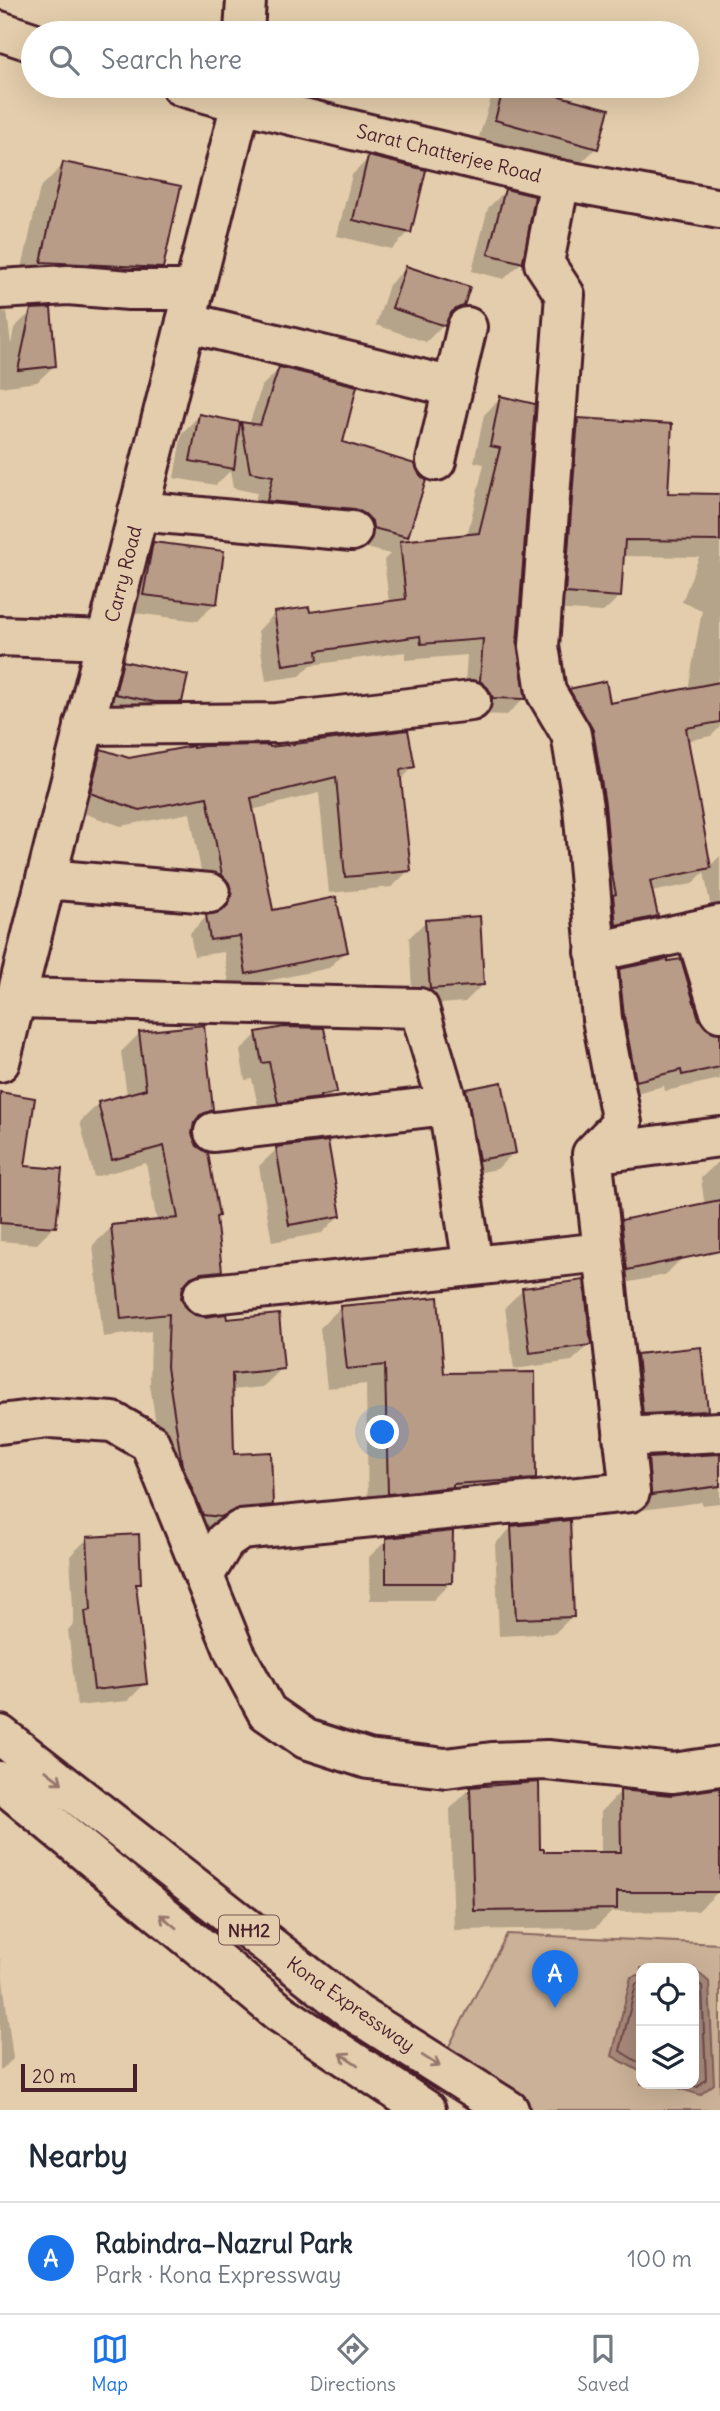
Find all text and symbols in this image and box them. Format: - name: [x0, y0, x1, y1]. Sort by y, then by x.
- search box: [21, 21, 699, 98]
- icon: search: [45, 41, 83, 79]
- text: Search here: [101, 43, 242, 76]
- street label: Sarat Chatterjee Road: [354, 118, 544, 188]
- street label: Carry Road: [99, 523, 147, 625]
- your location: [365, 1415, 399, 1449]
- one-way arrow: [44, 1769, 62, 1785]
- one-way arrow: [160, 1913, 178, 1928]
- road number: NH12: [219, 1916, 279, 1944]
- pin: A: [532, 1950, 578, 2008]
- street label: Kona Expressway: [282, 1951, 420, 2057]
- map controls: [636, 1963, 699, 2089]
- button: locate: [636, 1963, 699, 2026]
- button: layers: [636, 2026, 699, 2089]
- one-way arrow: [340, 2051, 359, 2066]
- one-way arrow: [421, 2054, 441, 2068]
- scale bar: [21, 2061, 136, 2093]
- text: 20 m: [32, 2064, 76, 2088]
- text: Nearby: [28, 2137, 128, 2175]
- text: Rabindra–Nazrul Park: [95, 2227, 353, 2260]
- text: A: [44, 2244, 58, 2273]
- text: 100 m: [627, 2244, 692, 2273]
- text: Park · Kona Expressway: [95, 2260, 341, 2289]
- tab: Map: [91, 2330, 129, 2396]
- tab: Directions: [310, 2330, 396, 2396]
- tab: Saved: [577, 2330, 629, 2396]

